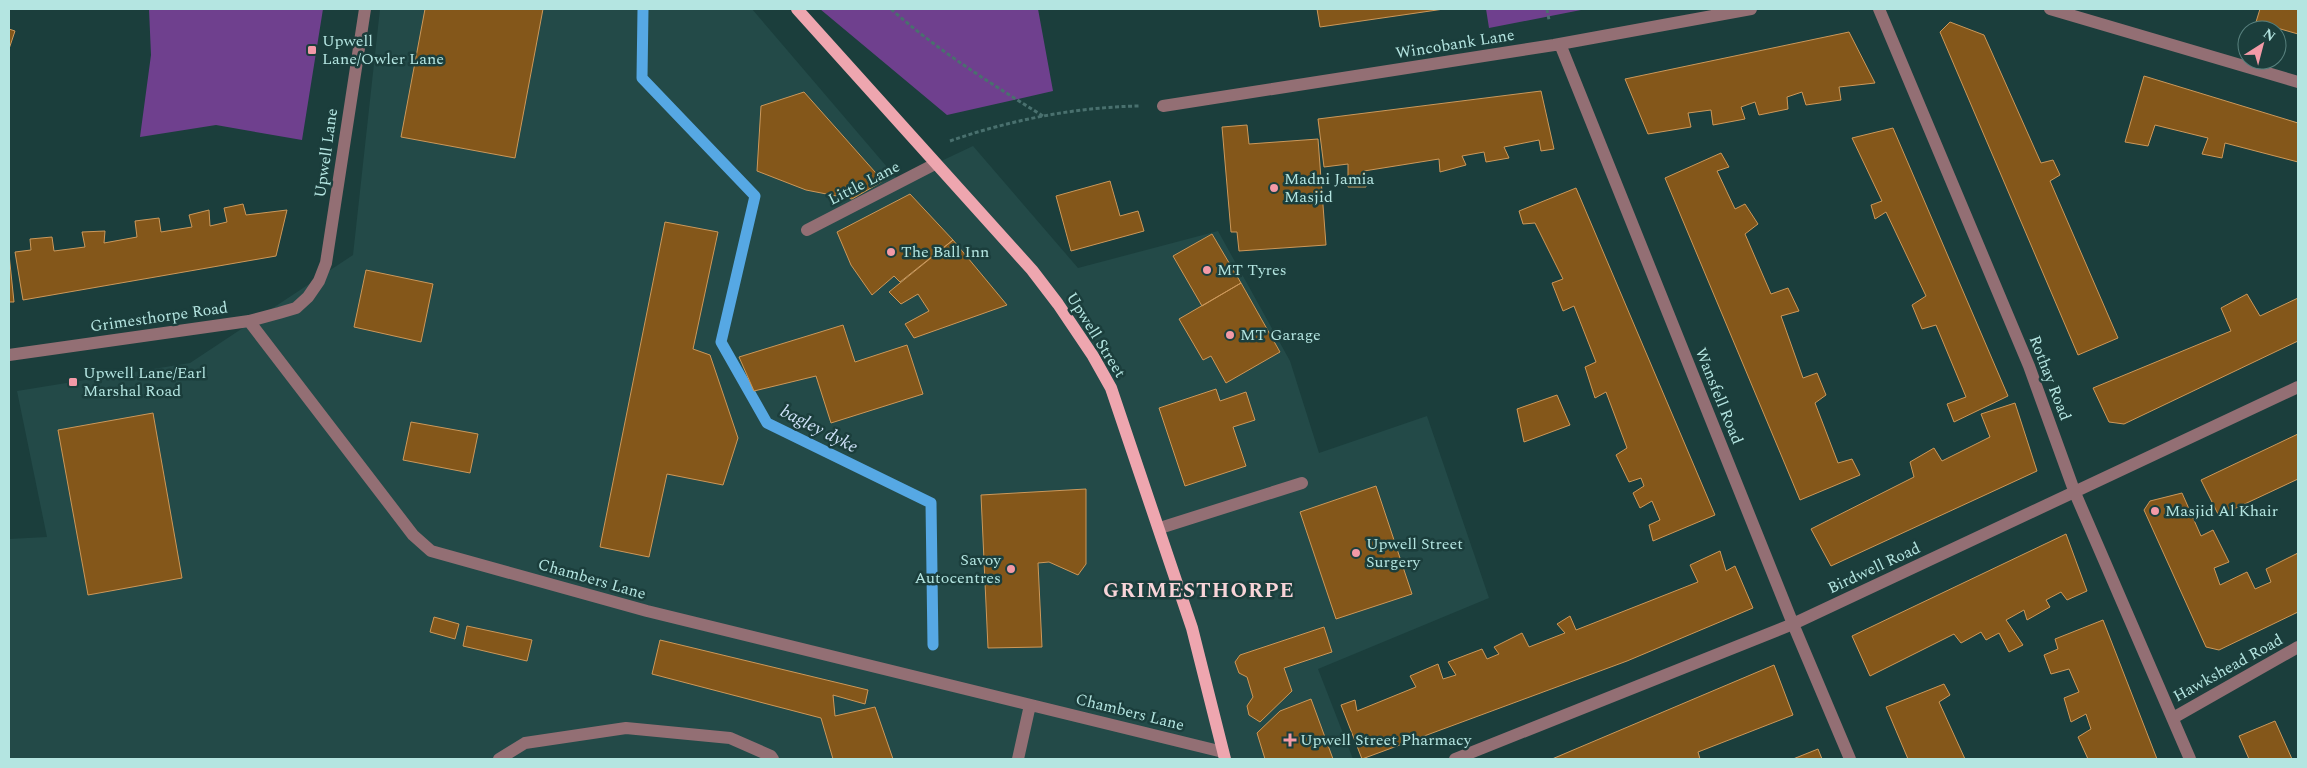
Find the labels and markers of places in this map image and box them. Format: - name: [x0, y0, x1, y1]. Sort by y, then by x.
- place label: Upwell Lane/Owler Lane: [322, 29, 444, 71]
- marker: Upwell Lane/Owler Lane: [306, 44, 318, 56]
- place label: Madni Jamia Masjid: [1284, 167, 1375, 209]
- marker: Madni Jamia Masjid: [1268, 182, 1280, 194]
- place label: The Ball Inn: [901, 240, 989, 264]
- marker: The Ball Inn: [885, 246, 897, 258]
- place label: MT Tyres: [1217, 258, 1287, 282]
- marker: MT Tyres: [1201, 264, 1213, 276]
- place label: MT Garage: [1240, 323, 1321, 347]
- marker: MT Garage: [1224, 329, 1236, 341]
- place label: Upwell Lane/Earl Marshal Road: [83, 361, 206, 403]
- marker: Upwell Lane/Earl Marshal Road: [67, 376, 79, 388]
- place label: Masjid Al Khair: [2165, 499, 2278, 523]
- marker: Masjid Al Khair: [2149, 505, 2161, 517]
- place label: Upwell Street Surgery: [1366, 532, 1463, 574]
- marker: Upwell Street Surgery: [1350, 547, 1362, 559]
- place label: Savoy Autocentres: [914, 548, 1002, 590]
- marker: Savoy Autocentres: [1005, 563, 1017, 575]
- place label: Upwell Street Pharmacy: [1300, 728, 1473, 752]
- marker: Upwell Street Pharmacy: [1284, 734, 1296, 746]

